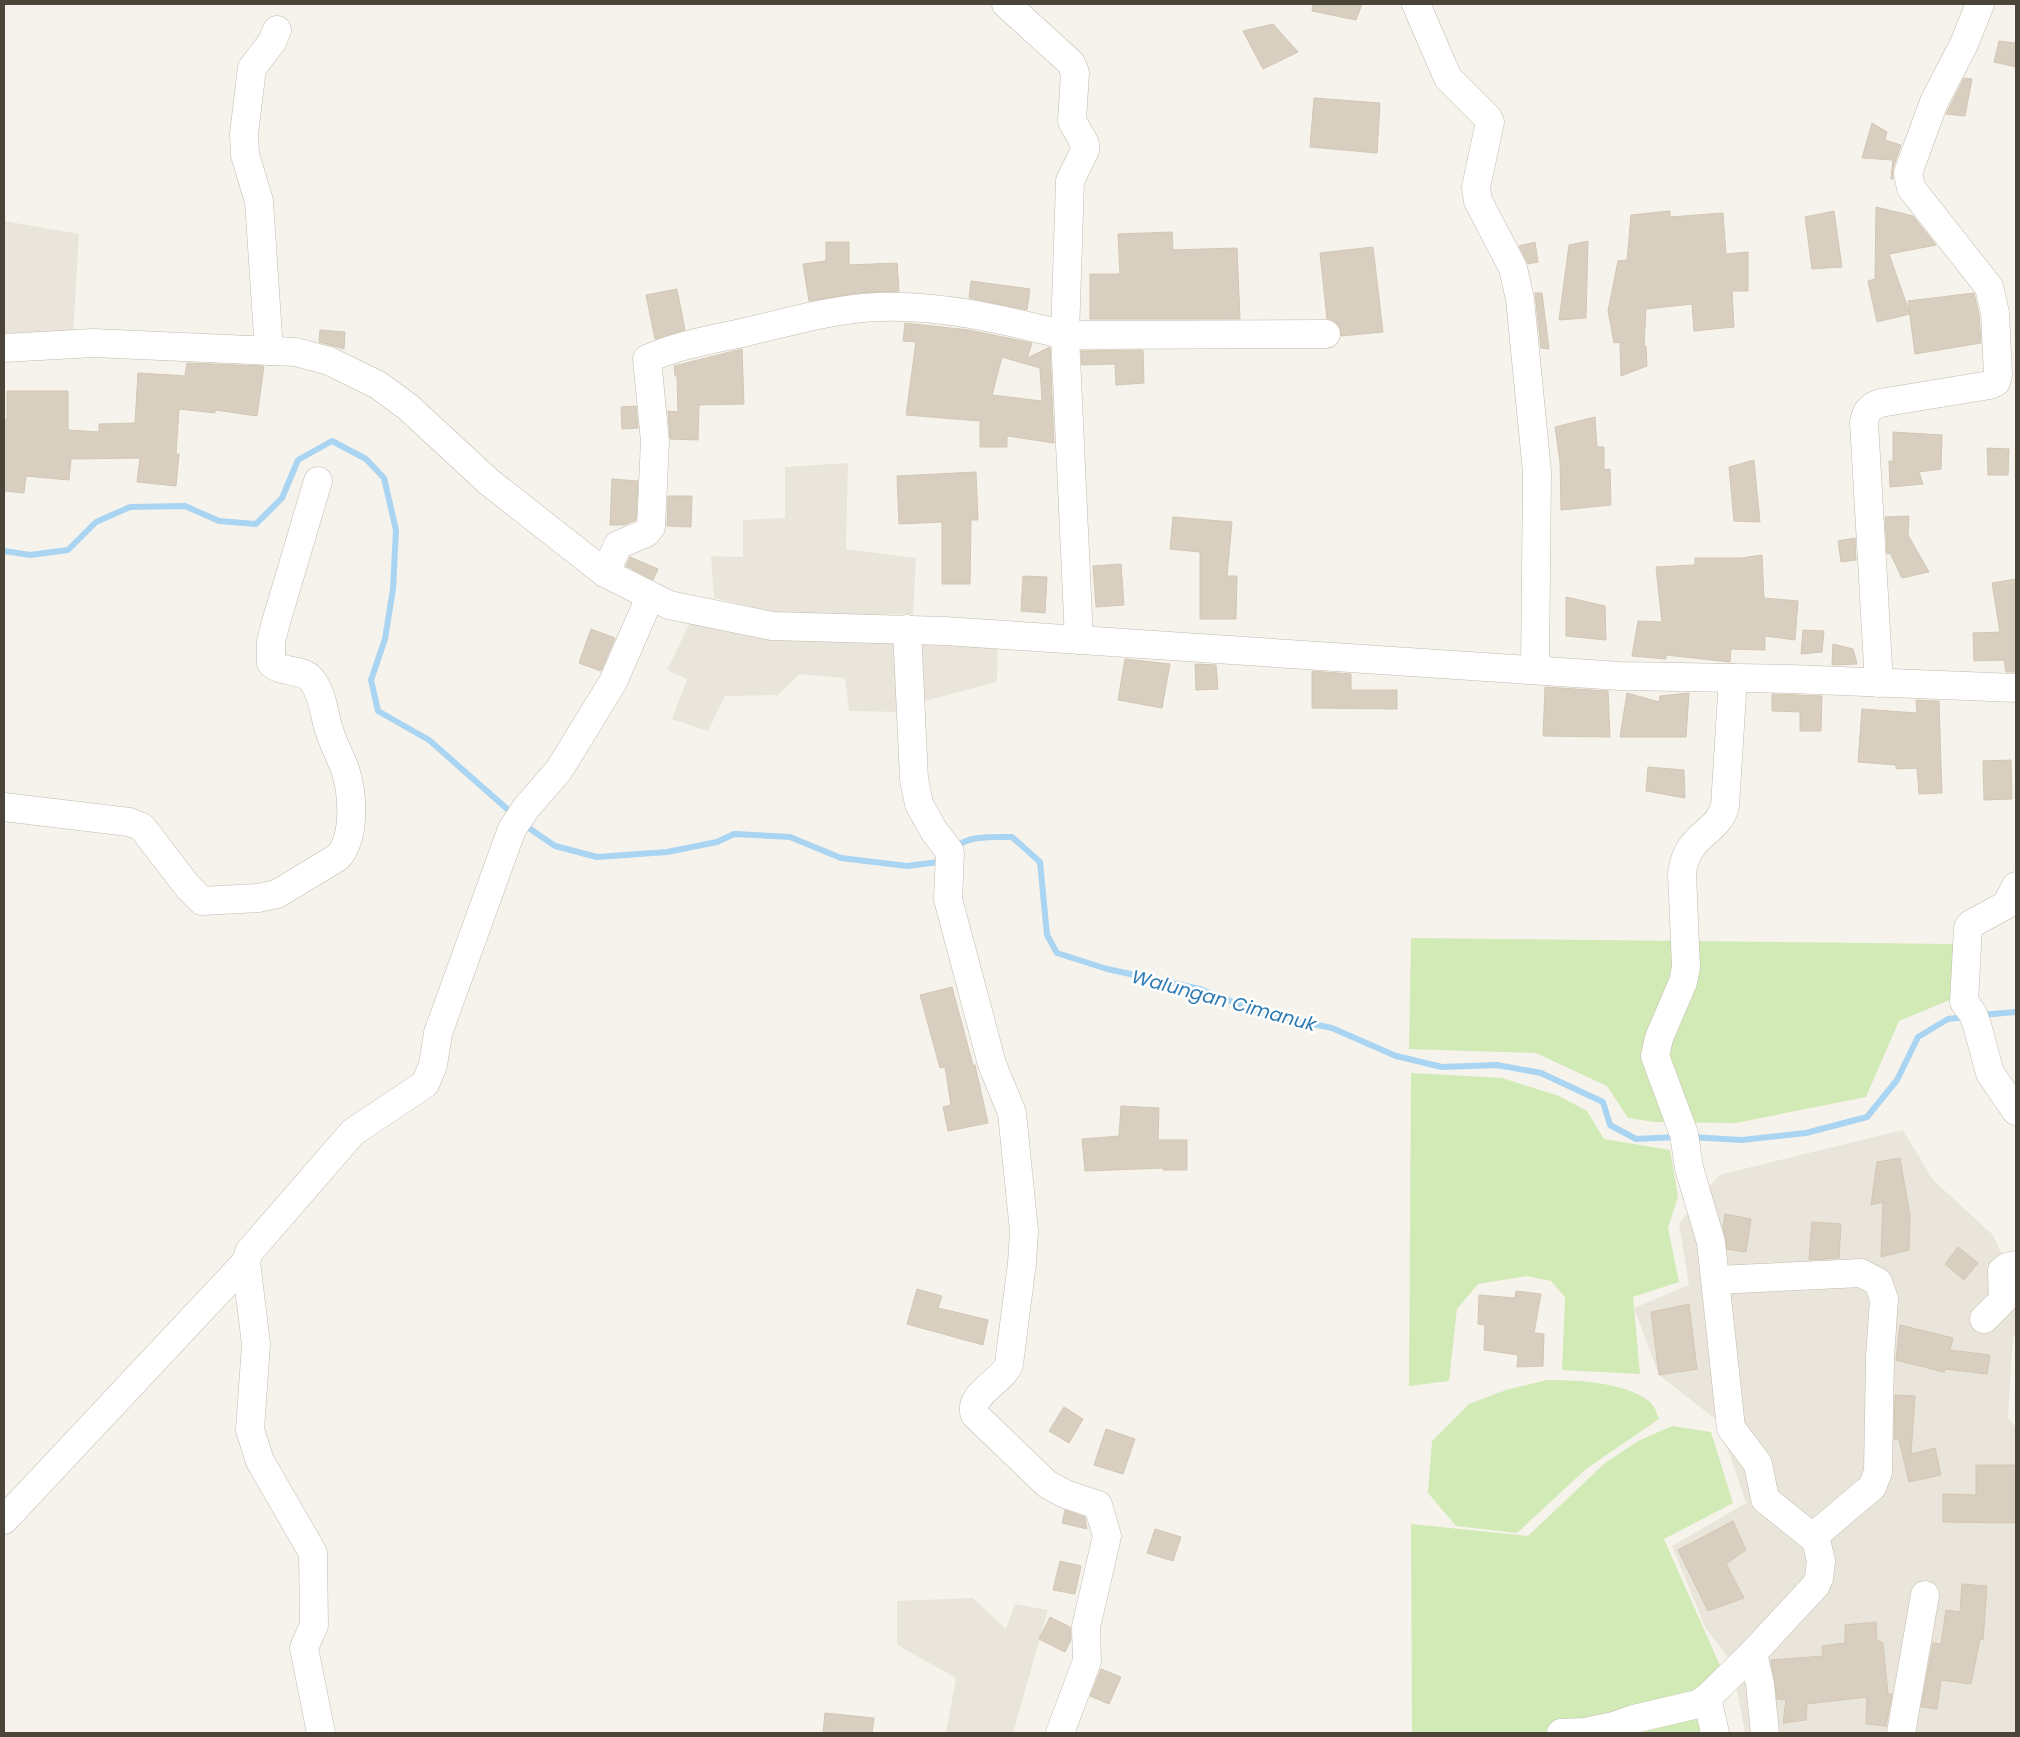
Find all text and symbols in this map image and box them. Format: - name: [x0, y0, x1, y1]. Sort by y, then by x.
- water label: Walungan Cimanuk: [1129, 963, 1320, 1038]

